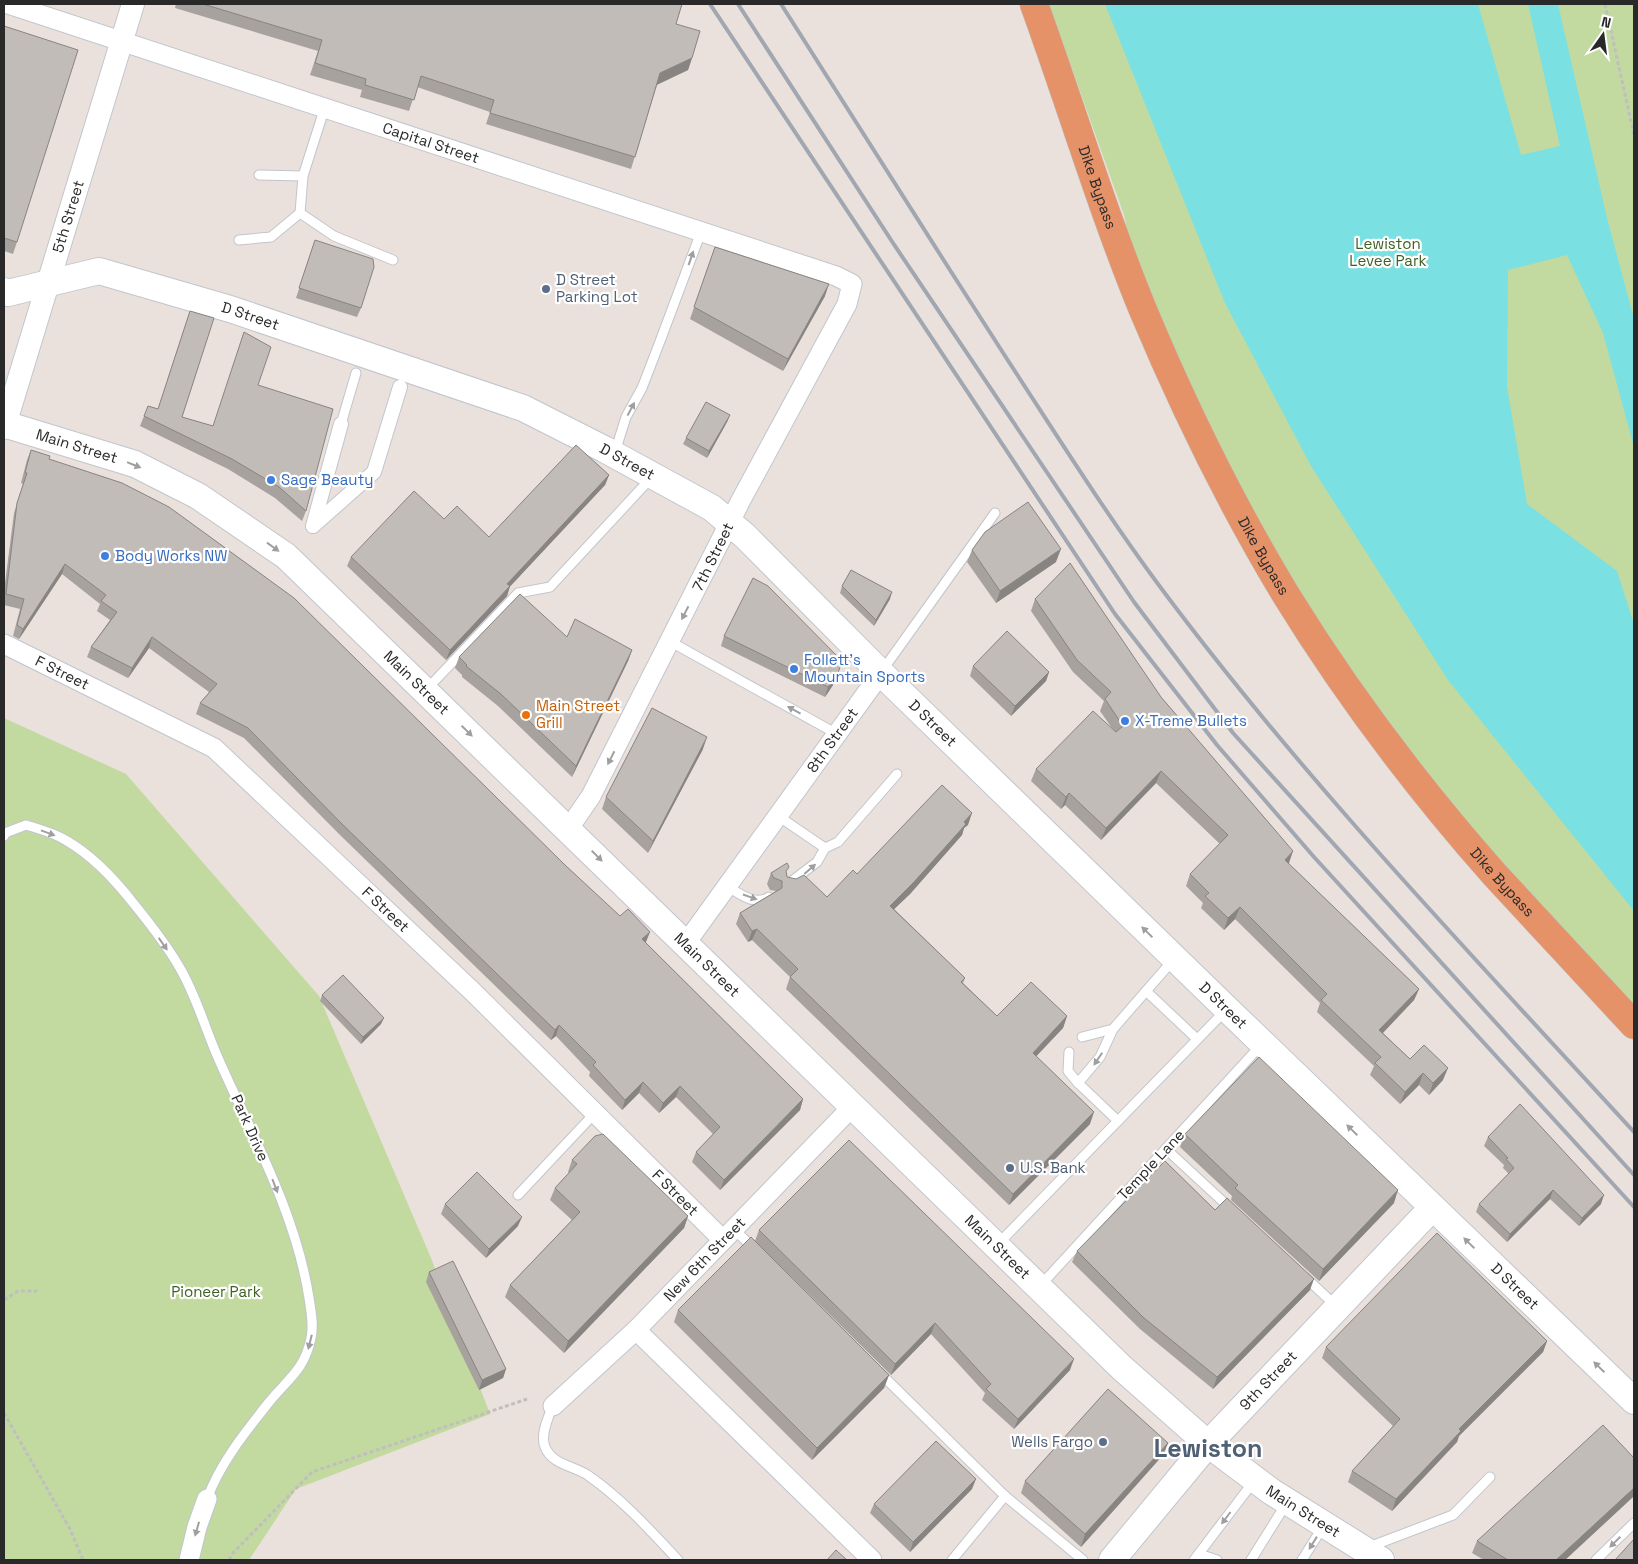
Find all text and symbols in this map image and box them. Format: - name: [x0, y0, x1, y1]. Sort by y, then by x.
- north arrow: [1578, 10, 1628, 60]
- text: N: [1599, 13, 1613, 32]
- street label: Capital Street: [380, 118, 482, 167]
- street label: Dike Bypass: [1075, 143, 1121, 232]
- street label: 5th Street: [48, 178, 88, 255]
- park label: Lewiston Levee Park: [1349, 234, 1427, 270]
- one-way arrow: [687, 250, 695, 265]
- place label: D Street Parking Lot: [556, 270, 638, 306]
- marker: D Street Parking Lot: [540, 283, 552, 295]
- street label: D Street: [219, 297, 282, 334]
- one-way arrow: [626, 402, 635, 415]
- street label: Main Street: [34, 424, 120, 467]
- street label: D Street: [597, 439, 658, 484]
- one-way arrow: [127, 461, 141, 469]
- place label: Sage Beauty: [281, 470, 373, 489]
- marker: Sage Beauty: [265, 474, 277, 486]
- street label: Dike Bypass: [1234, 513, 1294, 599]
- street label: 7th Street: [688, 519, 737, 594]
- one-way arrow: [266, 542, 280, 552]
- place label: Body Works NW: [115, 546, 227, 565]
- marker: Body Works NW: [99, 550, 111, 562]
- one-way arrow: [681, 606, 689, 620]
- street label: Main Street: [380, 646, 454, 719]
- place label: Follett's Mountain Sports: [804, 650, 925, 686]
- street label: F Street: [32, 651, 93, 694]
- marker: Follett's Mountain Sports: [788, 663, 800, 675]
- street label: D Street: [905, 695, 961, 751]
- place label: Main Street Grill: [536, 696, 620, 732]
- street label: 8th Street: [802, 704, 862, 776]
- one-way arrow: [787, 706, 801, 715]
- marker: Main Street Grill: [520, 709, 532, 721]
- place label: X-Treme Bullets: [1135, 711, 1247, 730]
- marker: X-Treme Bullets: [1119, 715, 1131, 727]
- one-way arrow: [461, 725, 473, 737]
- one-way arrow: [607, 751, 615, 765]
- one-way arrow: [41, 829, 56, 837]
- street label: Dike Bypass: [1466, 843, 1539, 921]
- one-way arrow: [591, 850, 603, 862]
- one-way arrow: [803, 863, 816, 874]
- street label: F Street: [358, 882, 414, 936]
- one-way arrow: [743, 894, 758, 902]
- one-way arrow: [1142, 926, 1154, 938]
- street label: Main Street: [670, 928, 744, 1001]
- one-way arrow: [157, 937, 168, 950]
- street label: D Street: [1196, 977, 1252, 1033]
- one-way arrow: [1093, 1052, 1103, 1065]
- street label: Park Drive: [227, 1092, 274, 1164]
- one-way arrow: [1346, 1124, 1358, 1136]
- street label: Temple Lane: [1113, 1125, 1188, 1204]
- place label: U.S. Bank: [1020, 1158, 1086, 1177]
- marker: U.S. Bank: [1004, 1162, 1016, 1174]
- street label: F Street: [648, 1165, 703, 1219]
- one-way arrow: [271, 1179, 279, 1194]
- street label: Main Street: [961, 1211, 1035, 1283]
- street label: New 6th Street: [659, 1213, 749, 1305]
- one-way arrow: [1463, 1237, 1475, 1249]
- street label: D Street: [1487, 1258, 1543, 1314]
- park label: Pioneer Park: [171, 1282, 261, 1301]
- one-way arrow: [305, 1335, 313, 1350]
- street label: 9th Street: [1235, 1346, 1301, 1414]
- one-way arrow: [1593, 1361, 1605, 1373]
- place label: Wells Fargo: [1011, 1432, 1093, 1451]
- district label: Lewiston: [1154, 1432, 1262, 1464]
- marker: Wells Fargo: [1097, 1436, 1109, 1448]
- street label: Main Street: [1263, 1481, 1344, 1541]
- one-way arrow: [1221, 1511, 1231, 1525]
- one-way arrow: [193, 1522, 201, 1537]
- one-way arrow: [1308, 1536, 1318, 1549]
- one-way arrow: [1609, 1536, 1621, 1548]

